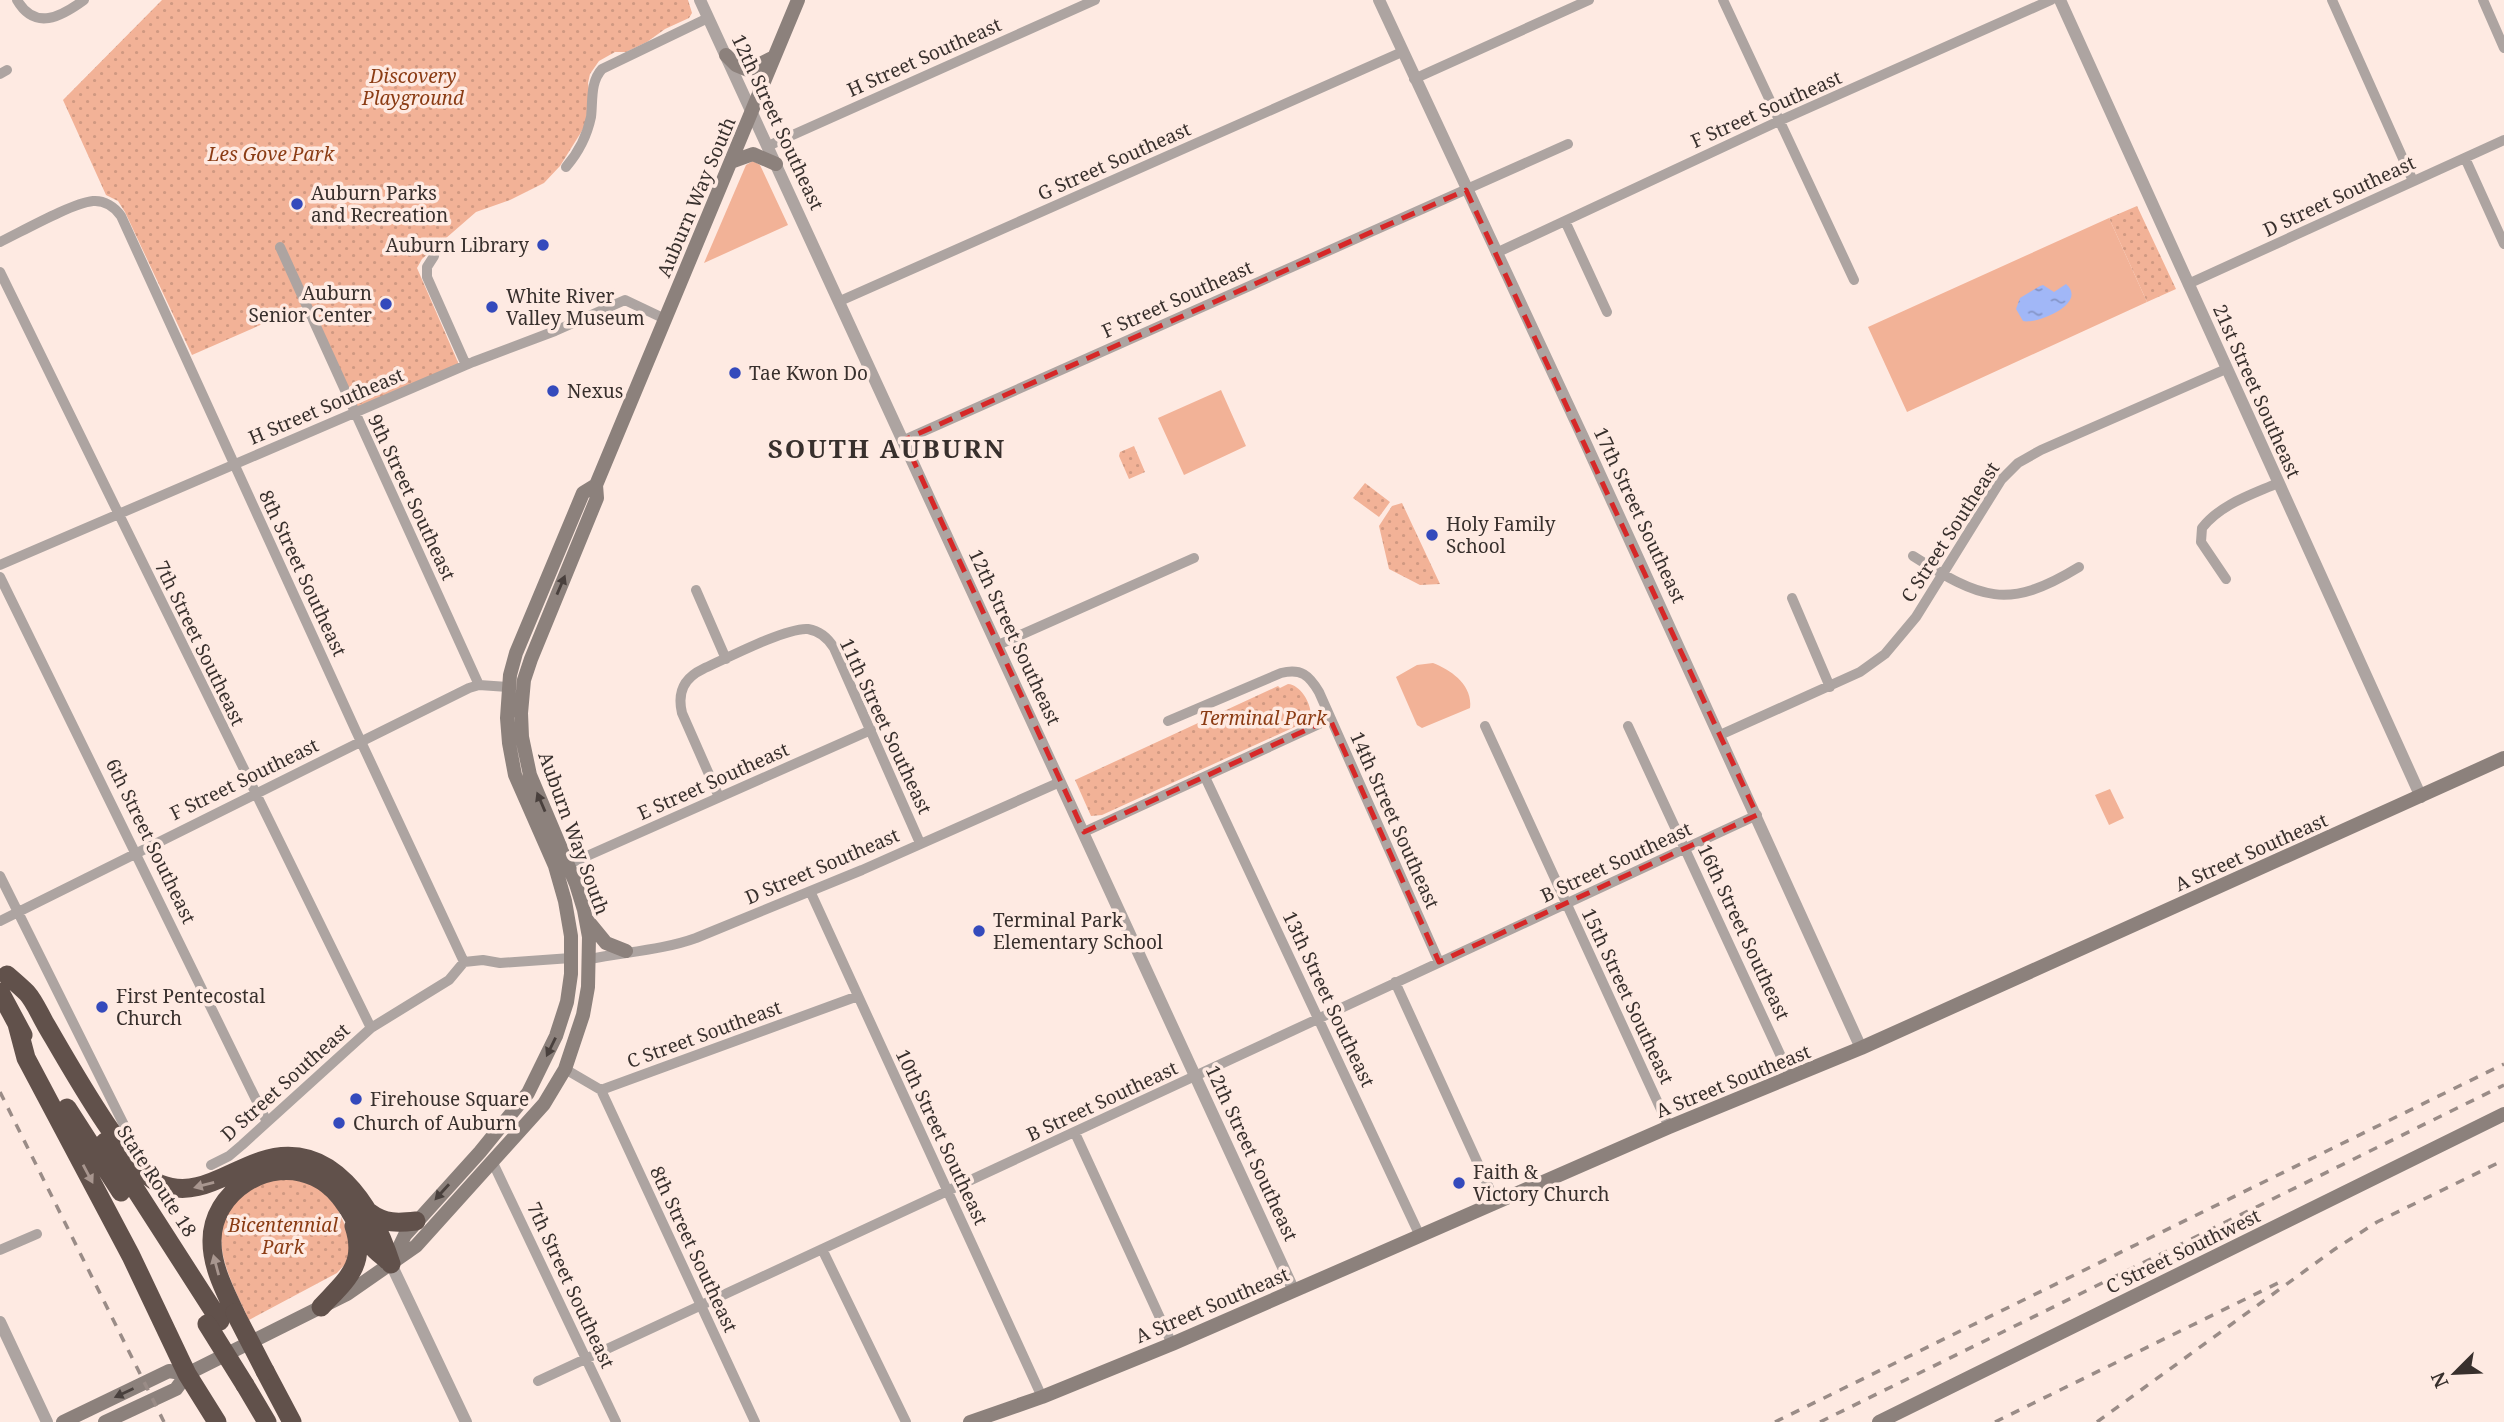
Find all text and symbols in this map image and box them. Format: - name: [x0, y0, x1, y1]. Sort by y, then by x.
- street label: H Street Southeast: [843, 11, 1005, 103]
- street label: 12th Street Southeast: [726, 30, 830, 214]
- park label: Discovery Playground: [361, 63, 465, 111]
- street label: F Street Southeast: [1687, 64, 1846, 154]
- street label: Auburn Way South: [651, 113, 741, 281]
- street label: G Street Southeast: [1033, 116, 1195, 206]
- park label: Les Gove Park: [207, 141, 335, 167]
- street label: D Street Southeast: [2259, 149, 2420, 243]
- place label: Auburn Parks and Recreation: [311, 180, 448, 228]
- marker: Auburn Parks and Recreation: [289, 196, 305, 212]
- place label: Auburn Library: [386, 232, 529, 258]
- marker: Auburn Library: [535, 237, 551, 253]
- street label: F Street Southeast: [1098, 254, 1257, 344]
- place label: Auburn Senior Center: [248, 280, 372, 328]
- place label: White River Valley Museum: [506, 283, 645, 331]
- marker: Auburn Senior Center: [378, 296, 394, 312]
- marker: White River Valley Museum: [484, 299, 500, 315]
- street label: 21st Street Southeast: [2207, 300, 2307, 482]
- place label: Tae Kwon Do: [749, 360, 868, 386]
- street label: H Street Southeast: [244, 361, 408, 450]
- marker: Tae Kwon Do: [727, 365, 743, 381]
- place label: Nexus: [567, 378, 623, 404]
- marker: Nexus: [545, 383, 561, 399]
- street label: 9th Street Southeast: [362, 410, 462, 585]
- street label: 17th Street Southeast: [1588, 423, 1692, 607]
- district label: SOUTH AUBURN: [768, 430, 1006, 466]
- street label: C Street Southeast: [1895, 456, 2005, 607]
- street label: 8th Street Southeast: [253, 486, 353, 661]
- place label: Holy Family School: [1446, 511, 1556, 559]
- marker: Holy Family School: [1424, 527, 1440, 543]
- street label: 12th Street Southeast: [963, 545, 1067, 729]
- street label: 7th Street Southeast: [149, 556, 251, 730]
- one-way arrow: [556, 574, 567, 595]
- street label: 11th Street Southeast: [834, 634, 938, 818]
- park label: Terminal Park: [1199, 705, 1328, 731]
- street label: 14th Street Southeast: [1344, 727, 1446, 913]
- street label: F Street Southeast: [165, 732, 323, 826]
- street label: E Street Southeast: [633, 736, 793, 826]
- street label: Auburn Way South: [532, 748, 616, 918]
- street label: 6th Street Southeast: [100, 754, 202, 928]
- one-way arrow: [535, 792, 547, 812]
- street label: A Street Southeast: [2171, 807, 2332, 897]
- street label: B Street Southeast: [1536, 816, 1696, 908]
- street label: D Street Southeast: [741, 822, 903, 910]
- street label: 16th Street Southeast: [1692, 840, 1796, 1024]
- street label: 15th Street Southeast: [1576, 904, 1680, 1088]
- place label: Terminal Park Elementary School: [993, 907, 1163, 955]
- street label: 13th Street Southeast: [1277, 907, 1381, 1091]
- marker: Terminal Park Elementary School: [971, 923, 987, 939]
- place label: First Pentecostal Church: [116, 983, 265, 1031]
- street label: C Street Southeast: [623, 994, 785, 1074]
- marker: First Pentecostal Church: [94, 999, 110, 1015]
- street label: D Street Southeast: [215, 1017, 355, 1147]
- one-way arrow: [545, 1037, 557, 1057]
- street label: A Street Southeast: [1652, 1038, 1814, 1124]
- street label: 10th Street Southeast: [890, 1045, 994, 1229]
- street label: B Street Southeast: [1022, 1055, 1182, 1147]
- street label: 12th Street Southeast: [1200, 1061, 1304, 1245]
- place label: Firehouse Square: [370, 1086, 529, 1112]
- marker: Firehouse Square: [348, 1091, 364, 1107]
- place label: Church of Auburn: [353, 1110, 517, 1136]
- marker: Church of Auburn: [331, 1115, 347, 1131]
- street label: State Route 18: [111, 1120, 203, 1242]
- place label: Faith & Victory Church: [1473, 1159, 1610, 1207]
- street label: 8th Street Southeast: [644, 1162, 744, 1337]
- one-way arrow: [82, 1164, 94, 1183]
- marker: Faith & Victory Church: [1451, 1175, 1467, 1191]
- one-way arrow: [194, 1180, 215, 1190]
- one-way arrow: [435, 1184, 450, 1201]
- street label: 7th Street Southeast: [521, 1198, 621, 1373]
- street label: C Street Southwest: [2102, 1202, 2265, 1300]
- park label: Bicentennial Park: [227, 1212, 338, 1260]
- one-way arrow: [210, 1254, 221, 1276]
- street label: A Street Southeast: [1131, 1261, 1293, 1349]
- north arrow: [2420, 1338, 2490, 1408]
- text: N: [2425, 1368, 2454, 1392]
- one-way arrow: [114, 1387, 134, 1399]

